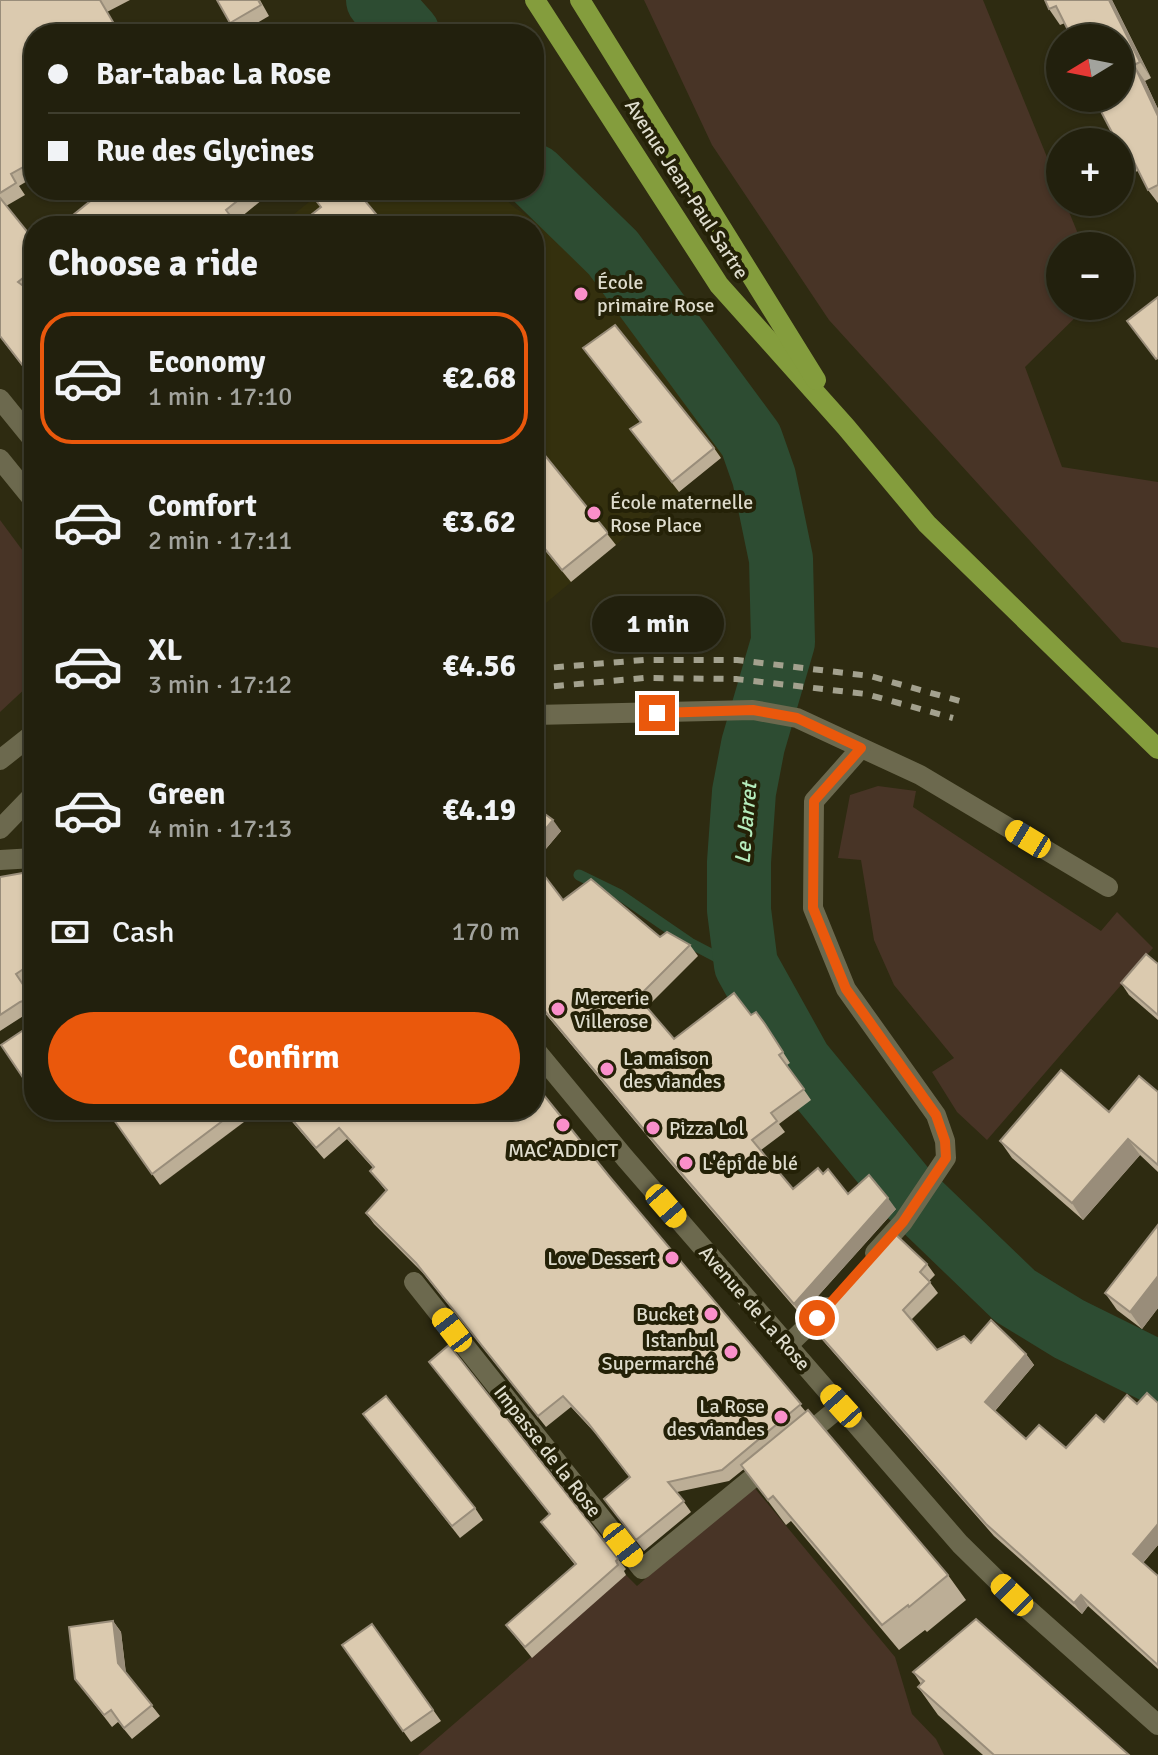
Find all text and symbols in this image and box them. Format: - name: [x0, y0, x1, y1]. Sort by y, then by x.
- north arrow: [1046, 24, 1134, 112]
- map controls: [1046, 24, 1134, 320]
- text: Bar-tabac La Rose: [96, 56, 331, 93]
- street label: Avenue Jean-Paul Sartre: [619, 95, 754, 284]
- button: +: [1046, 128, 1134, 216]
- text: Rue des Glycines: [96, 133, 314, 170]
- button: −: [1046, 232, 1134, 320]
- text: Choose a ride: [48, 241, 258, 286]
- place label: École primaire Rose: [597, 270, 715, 318]
- marker: École primaire Rose: [572, 285, 590, 303]
- icon: car: [52, 342, 124, 414]
- text: Economy: [148, 344, 265, 381]
- text: €2.68: [443, 360, 516, 397]
- text: 1 min · 17:10: [148, 381, 292, 413]
- icon: car: [52, 486, 124, 558]
- text: Comfort: [148, 488, 257, 525]
- place label: École maternelle Rose Place: [610, 490, 753, 538]
- text: €3.62: [443, 504, 516, 541]
- marker: École maternelle Rose Place: [585, 504, 603, 522]
- text: 2 min · 17:11: [148, 525, 292, 557]
- callout: 1 min: [591, 597, 723, 653]
- text: 1 min: [627, 608, 689, 640]
- icon: car: [52, 630, 124, 702]
- text: XL: [148, 632, 182, 669]
- text: €4.56: [443, 648, 516, 685]
- text: 3 min · 17:12: [148, 669, 292, 701]
- route end: [639, 695, 675, 731]
- icon: car: [52, 774, 124, 846]
- text: Green: [148, 776, 225, 813]
- water label: Le Jarret: [728, 779, 763, 865]
- text: €4.19: [443, 792, 516, 829]
- text: 4 min · 17:13: [148, 813, 292, 845]
- car: [1001, 816, 1055, 862]
- icon: cash: [48, 910, 92, 954]
- text: Cash: [112, 914, 175, 951]
- text: 170 m: [451, 916, 520, 948]
- place label: Mercerie Villerose: [574, 986, 650, 1034]
- marker: Mercerie Villerose: [549, 1000, 567, 1018]
- button: Confirm: [48, 1012, 520, 1104]
- place label: La maison des viandes: [623, 1046, 722, 1094]
- marker: La maison des viandes: [598, 1060, 616, 1078]
- marker: MAC'ADDICT: [554, 1116, 572, 1134]
- place label: Pizza Lol: [669, 1116, 744, 1141]
- marker: Pizza Lol: [644, 1119, 662, 1137]
- place label: MAC'ADDICT: [508, 1138, 618, 1163]
- place label: L'épi de blé: [702, 1151, 798, 1176]
- marker: L'épi de blé: [677, 1154, 695, 1172]
- car: [641, 1180, 691, 1232]
- street label: Avenue de La Rose: [693, 1241, 816, 1376]
- place label: Love Dessert: [547, 1246, 656, 1271]
- marker: Love Dessert: [663, 1249, 681, 1267]
- route start: [799, 1300, 835, 1336]
- place label: Bucket: [636, 1302, 695, 1327]
- car: [428, 1304, 476, 1356]
- marker: Bucket: [702, 1305, 720, 1323]
- place label: Istanbul Supermarché: [602, 1328, 715, 1376]
- marker: Istanbul Supermarché: [722, 1343, 740, 1361]
- street label: Impasse de la Rose: [488, 1380, 607, 1522]
- car: [816, 1380, 866, 1432]
- place label: La Rose des viandes: [667, 1394, 765, 1442]
- marker: La Rose des viandes: [772, 1408, 790, 1426]
- car: [599, 1519, 647, 1571]
- car: [986, 1570, 1038, 1620]

